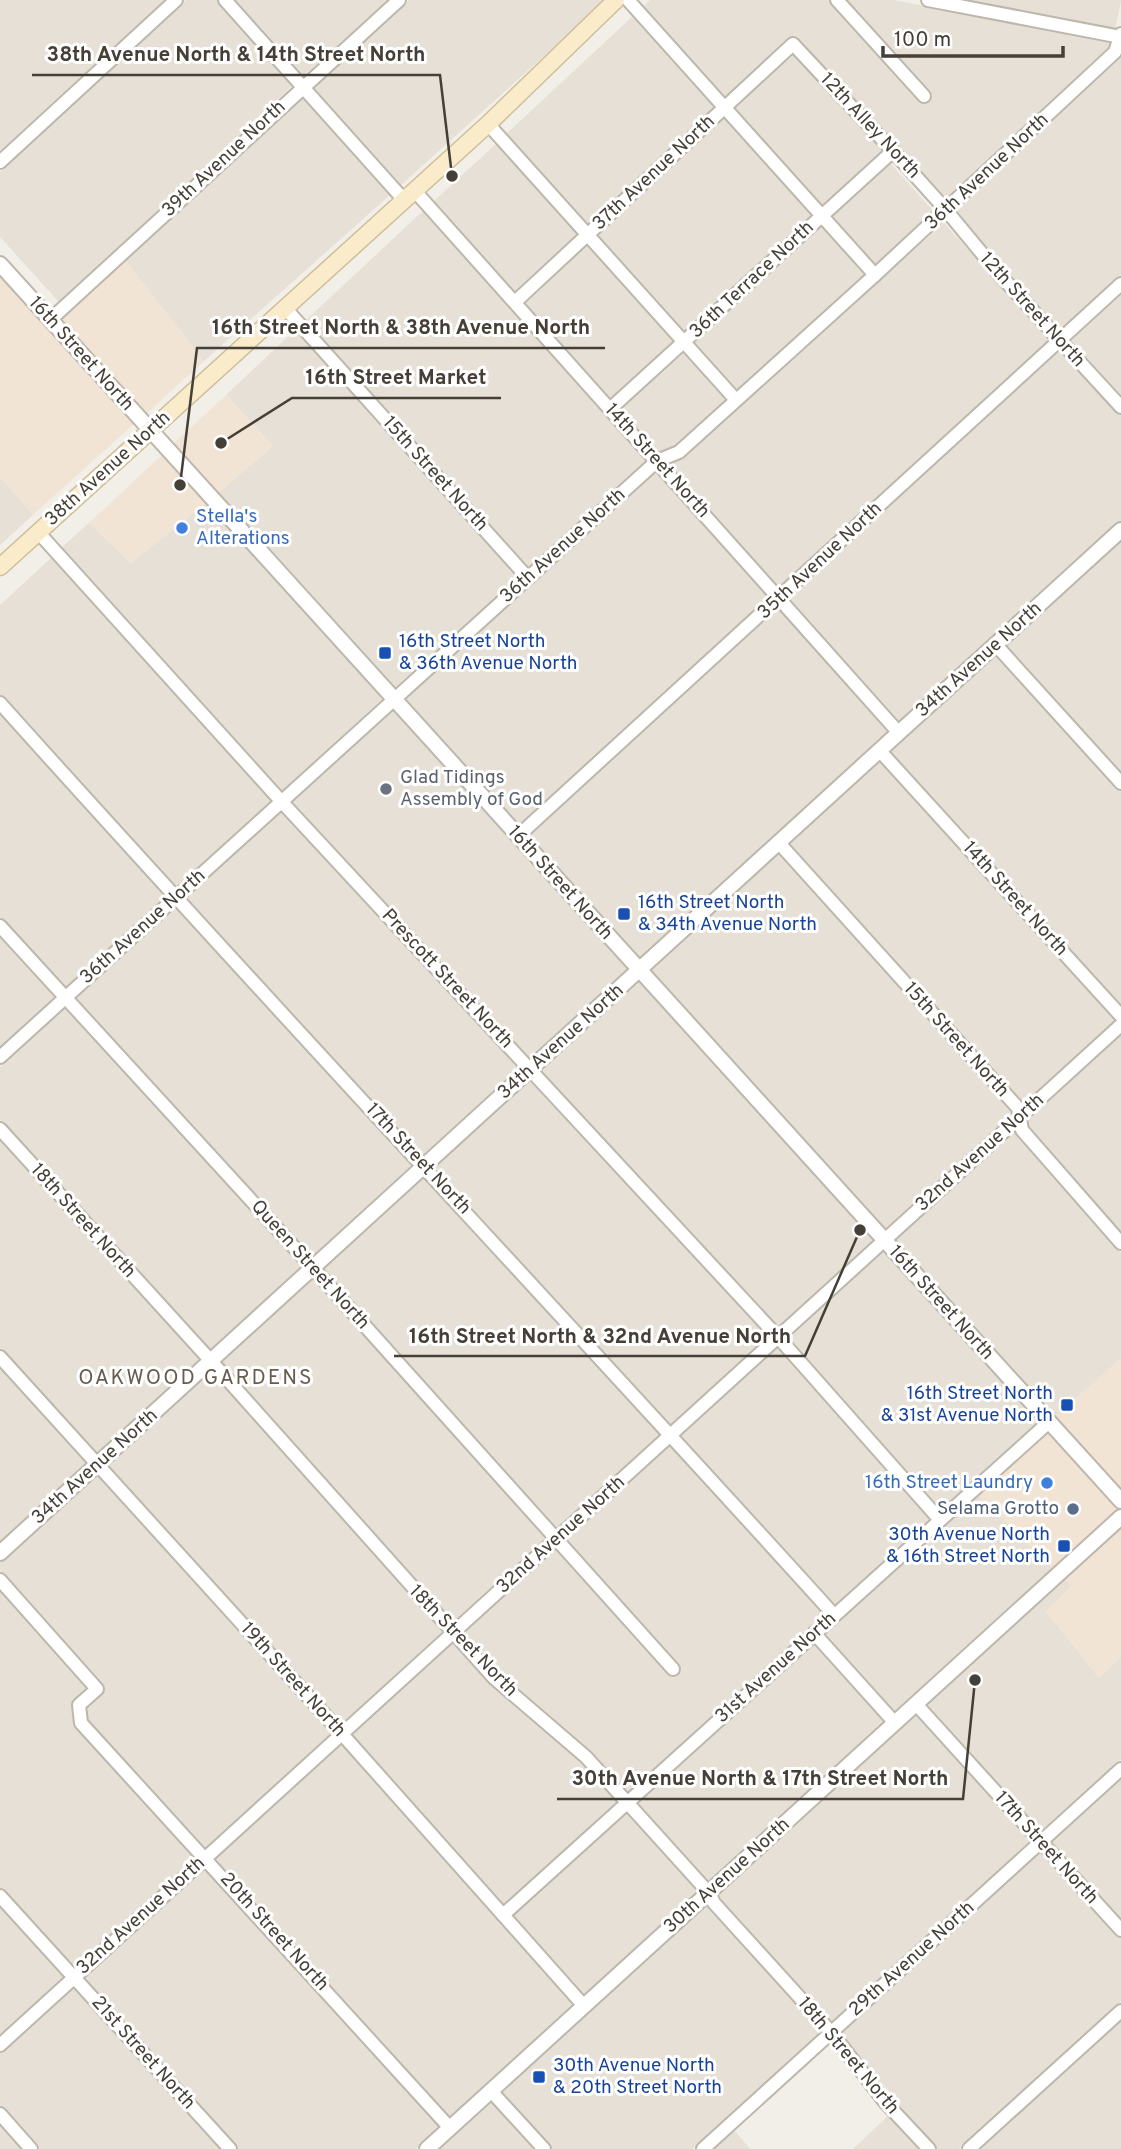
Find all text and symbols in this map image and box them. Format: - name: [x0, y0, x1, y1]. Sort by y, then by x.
- scale bar: [883, 14, 1063, 58]
- text: 100 m: [894, 27, 951, 54]
- callout: 38th Avenue North & 14th Street North: [32, 33, 440, 75]
- text: 38th Avenue North & 14th Street North: [47, 42, 425, 69]
- street label: 12th Alley North: [815, 68, 925, 184]
- street label: 39th Avenue North: [157, 95, 291, 223]
- street label: 36th Avenue North: [920, 108, 1054, 236]
- street label: 37th Avenue North: [588, 110, 720, 236]
- street label: 36th Terrace North: [685, 216, 819, 344]
- street label: 12th Street North: [974, 247, 1090, 373]
- street label: 16th Street North: [23, 292, 139, 416]
- callout: 16th Street North & 38th Avenue North: [197, 306, 605, 348]
- text: 16th Street North & 38th Avenue North: [212, 315, 590, 342]
- callout: 16th Street Market: [292, 356, 501, 398]
- text: 16th Street Market: [306, 365, 486, 392]
- street label: 14th Street North: [599, 399, 715, 523]
- street label: 38th Avenue North: [40, 406, 176, 532]
- street label: 15th Street North: [377, 411, 493, 537]
- street label: 36th Avenue North: [495, 483, 631, 609]
- street label: 35th Avenue North: [753, 497, 887, 625]
- place label: Stella's Alterations: [196, 505, 290, 551]
- marker: Stella's Alterations: [174, 520, 190, 536]
- street label: 34th Avenue North: [911, 597, 1047, 723]
- place label: 16th Street North & 36th Avenue North: [399, 630, 577, 676]
- marker: 16th Street North & 36th Avenue North: [377, 645, 393, 661]
- place label: Glad Tidings Assembly of God: [400, 766, 543, 812]
- marker: Glad Tidings Assembly of God: [378, 781, 394, 797]
- street label: 16th Street North: [502, 821, 618, 945]
- street label: 14th Street North: [957, 837, 1073, 961]
- street label: 36th Avenue North: [75, 864, 211, 990]
- place label: 16th Street North & 34th Avenue North: [638, 891, 817, 937]
- street label: Prescott Street North: [376, 904, 518, 1054]
- marker: 16th Street North & 34th Avenue North: [616, 906, 632, 922]
- street label: 15th Street North: [898, 977, 1014, 1103]
- street label: 34th Avenue North: [493, 979, 629, 1105]
- street label: 32nd Avenue North: [911, 1089, 1049, 1217]
- street label: 17th Street North: [360, 1098, 476, 1220]
- street label: 18th Street North: [25, 1159, 141, 1283]
- street label: Queen Street North: [245, 1195, 375, 1335]
- street label: 16th Street North: [883, 1241, 999, 1365]
- callout: 16th Street North & 32nd Avenue North: [394, 1314, 805, 1356]
- text: 16th Street North & 32nd Avenue North: [409, 1324, 791, 1351]
- district label: OAKWOOD GARDENS: [78, 1365, 314, 1392]
- place label: 16th Street North & 31st Avenue North: [881, 1382, 1053, 1428]
- marker: 16th Street North & 31st Avenue North: [1059, 1397, 1075, 1413]
- street label: 34th Avenue North: [27, 1404, 163, 1530]
- street label: 32nd Avenue North: [492, 1471, 630, 1599]
- place label: 16th Street Laundry: [865, 1471, 1033, 1495]
- marker: 16th Street Laundry: [1039, 1475, 1055, 1491]
- place label: Selama Grotto: [937, 1497, 1059, 1521]
- marker: Selama Grotto: [1065, 1501, 1081, 1517]
- place label: 30th Avenue North & 16th Street North: [886, 1523, 1050, 1569]
- marker: 30th Avenue North & 16th Street North: [1056, 1538, 1072, 1554]
- street label: 18th Street North: [404, 1580, 522, 1702]
- street label: 31st Avenue North: [710, 1607, 842, 1729]
- street label: 19th Street North: [235, 1618, 351, 1742]
- callout: 30th Avenue North & 17th Street North: [557, 1757, 963, 1799]
- text: 30th Avenue North & 17th Street North: [572, 1766, 948, 1793]
- street label: 17th Street North: [989, 1786, 1103, 1910]
- street label: 30th Avenue North: [659, 1813, 795, 1939]
- street label: 32nd Avenue North: [72, 1852, 210, 1980]
- street label: 20th Street North: [214, 1868, 334, 1996]
- street label: 29th Avenue North: [844, 1896, 980, 2022]
- street label: 21st Street North: [86, 1991, 200, 2115]
- street label: 18th Street North: [792, 1992, 904, 2120]
- place label: 30th Avenue North & 20th Street North: [553, 2054, 722, 2100]
- marker: 30th Avenue North & 20th Street North: [531, 2069, 547, 2085]

